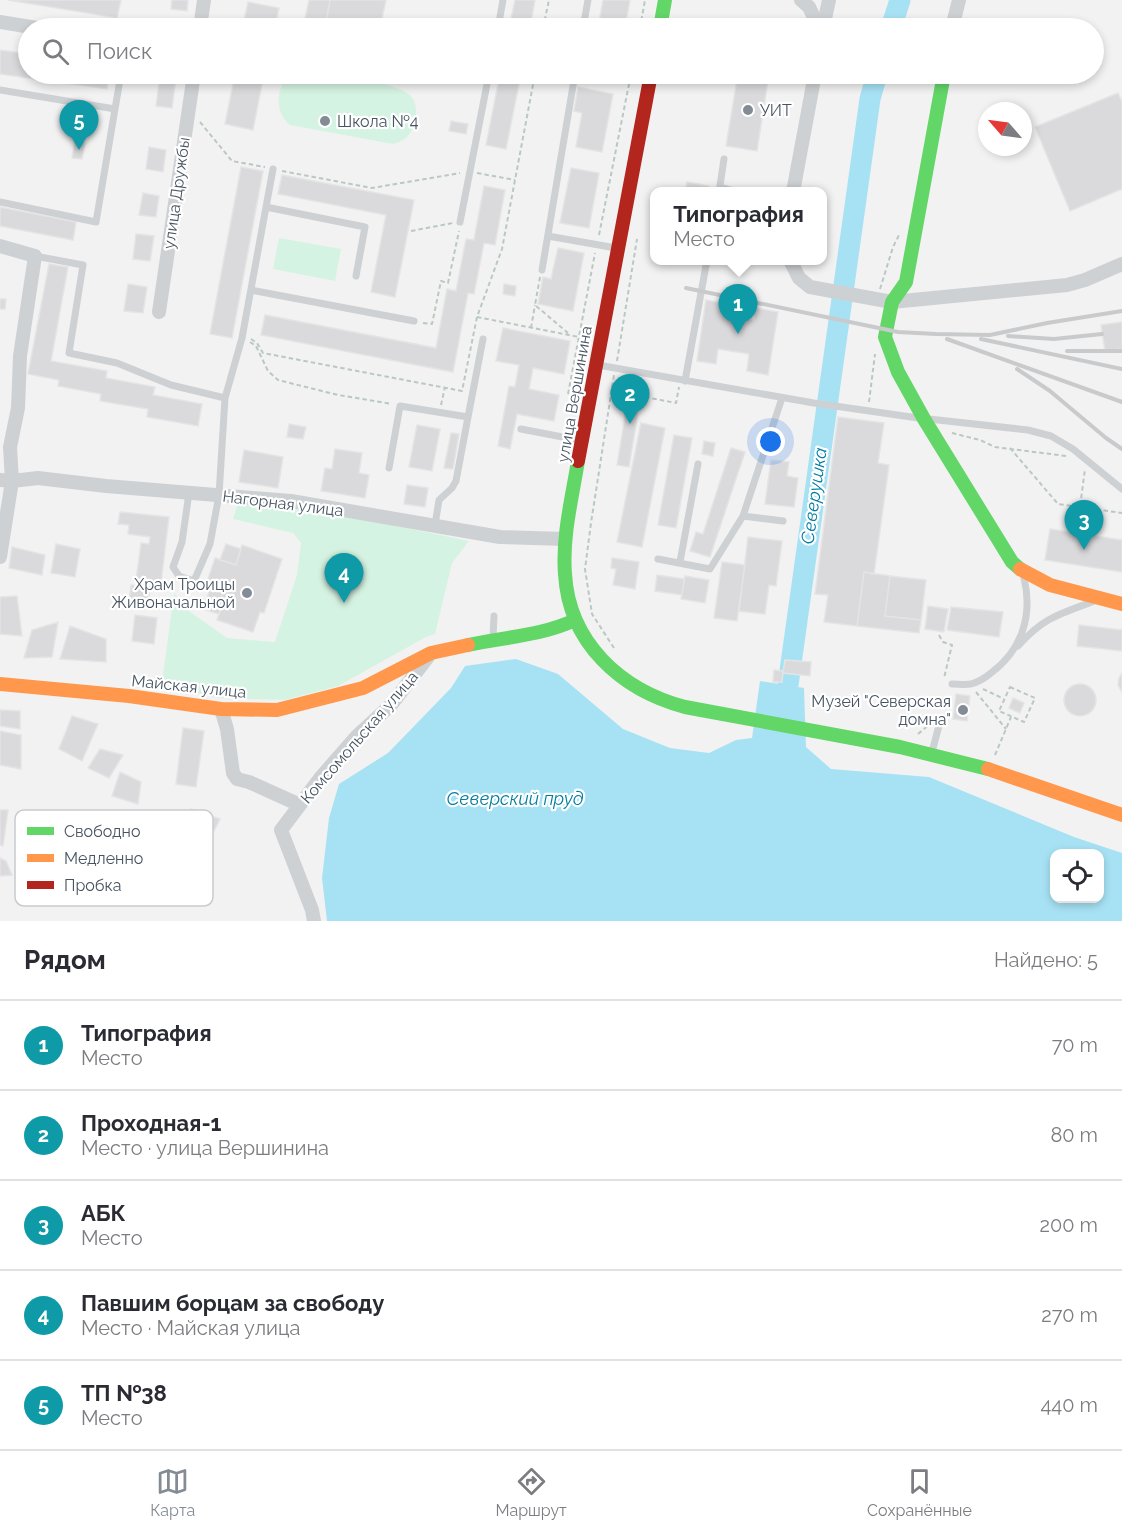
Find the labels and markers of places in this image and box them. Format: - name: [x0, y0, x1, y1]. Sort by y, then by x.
- pin: 5: [60, 100, 98, 150]
- place label: УИТ: [760, 101, 792, 120]
- marker: УИТ: [741, 103, 755, 117]
- place label: Школа №4: [337, 112, 419, 131]
- marker: Школа №4: [318, 114, 332, 128]
- pin: 1: [718, 284, 758, 334]
- pin: 2: [610, 374, 650, 424]
- pin: 3: [1064, 500, 1104, 550]
- pin: 4: [324, 554, 364, 603]
- place label: Храм Троицы Живоначальной: [111, 575, 235, 612]
- marker: Храм Троицы Живоначальной: [240, 586, 254, 600]
- place label: Музей "Северская домна": [811, 692, 951, 729]
- marker: Музей "Северская домна": [956, 703, 970, 717]

